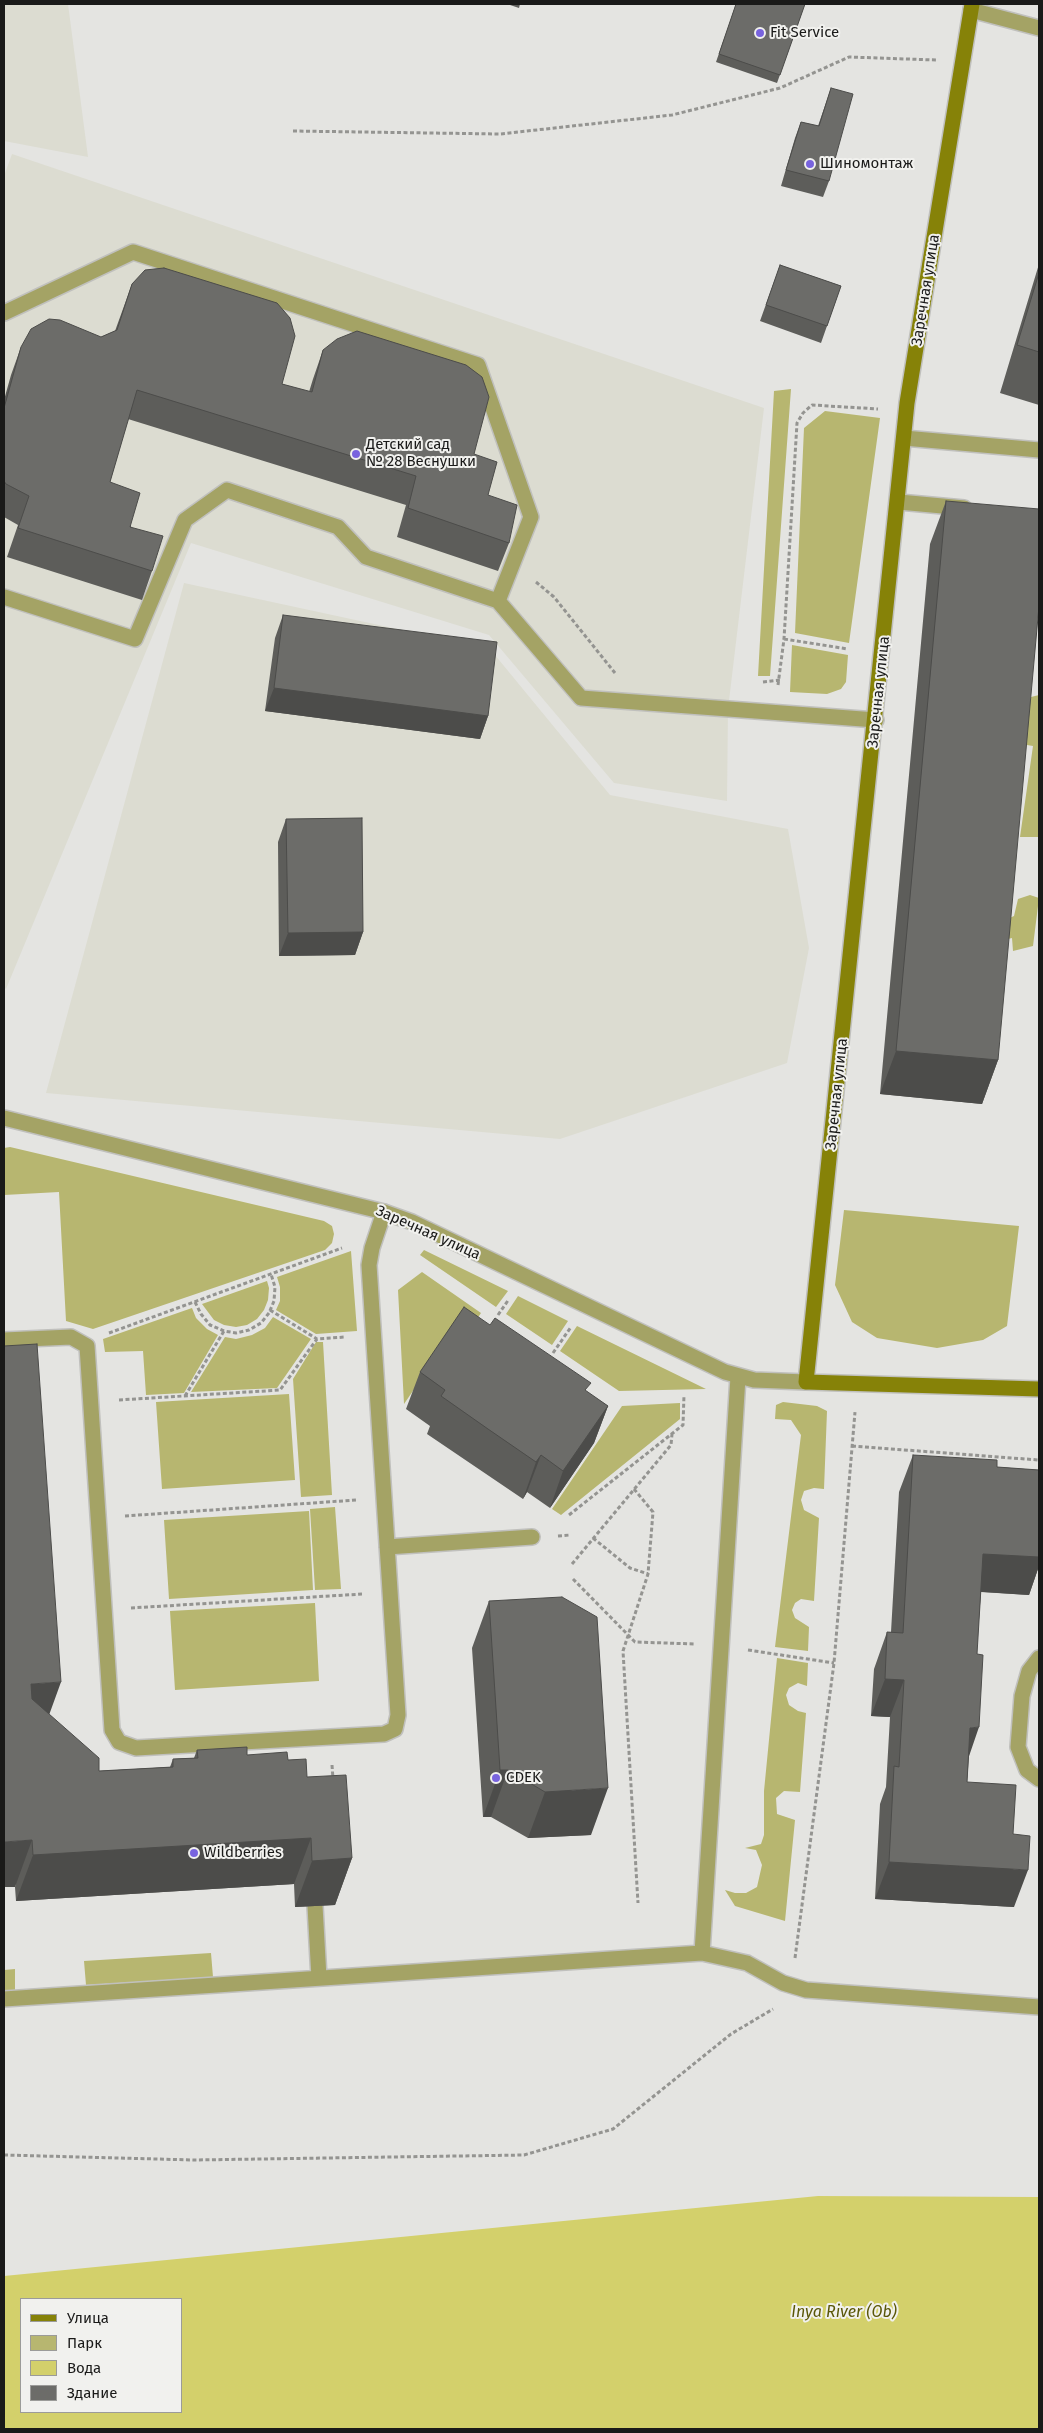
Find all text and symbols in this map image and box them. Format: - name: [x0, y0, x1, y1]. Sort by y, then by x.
- place label: Fit Service: [770, 24, 839, 42]
- marker: Fit Service: [754, 27, 766, 39]
- place label: Шиномонтаж: [820, 155, 913, 173]
- marker: Шиномонтаж: [804, 158, 816, 170]
- street label: Заречная улица: [908, 233, 944, 347]
- place label: Детский сад № 28 Веснушки: [366, 436, 476, 471]
- marker: Детский сад № 28 Веснушки: [350, 448, 362, 460]
- street label: Заречная улица: [864, 635, 894, 749]
- street label: Заречная улица: [822, 1037, 852, 1151]
- street label: Заречная улица: [373, 1202, 483, 1264]
- place label: CDEK: [506, 1769, 541, 1787]
- marker: CDEK: [490, 1772, 502, 1784]
- place label: Wildberries: [204, 1844, 282, 1862]
- marker: Wildberries: [188, 1847, 200, 1859]
- legend: [20, 2298, 182, 2413]
- water label: Inya River (Ob): [791, 2303, 897, 2323]
- text: Улица: [67, 2309, 109, 2327]
- text: Парк: [67, 2334, 102, 2352]
- text: Вода: [67, 2359, 101, 2377]
- text: Здание: [67, 2384, 117, 2402]

